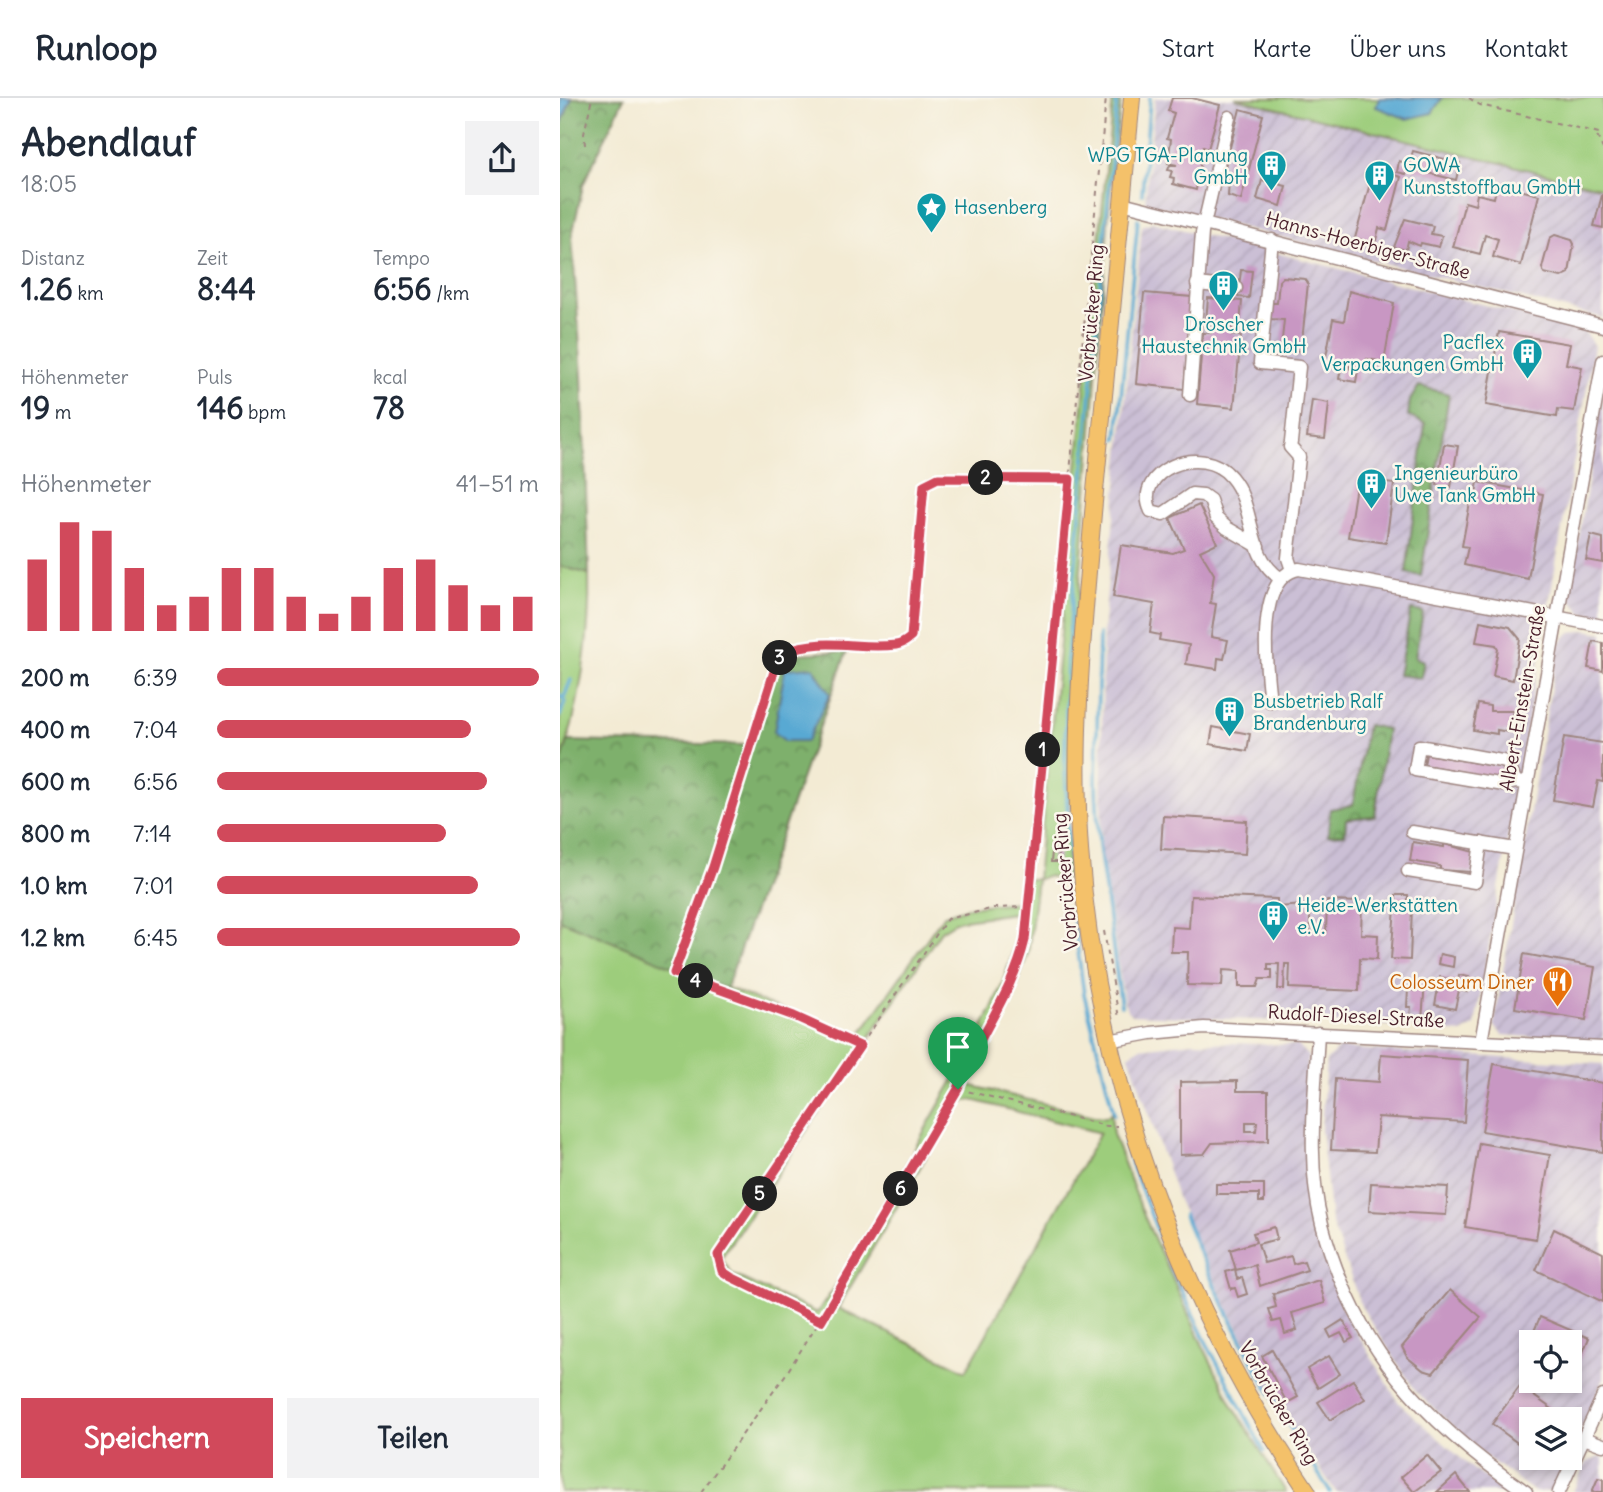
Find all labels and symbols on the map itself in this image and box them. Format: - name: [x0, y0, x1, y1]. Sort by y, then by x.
- place label: WPG TGA-Planung GmbH: [1088, 143, 1248, 189]
- building icon: WPG TGA-Planung GmbH: [1254, 149, 1288, 193]
- place label: GOWA Kunststoffbau GmbH: [1403, 153, 1581, 199]
- building icon: GOWA Kunststoffbau GmbH: [1363, 159, 1397, 203]
- place icon: Hasenberg: [914, 190, 948, 234]
- place label: Hasenberg: [954, 195, 1047, 219]
- street label: Hanns-Hoerbiger-Straße: [1263, 206, 1473, 284]
- street label: Vorbrücker Ring: [1073, 243, 1109, 383]
- building icon: Dröscher Haustechnik GmbH: [1207, 268, 1241, 312]
- place label: Dröscher Haustechnik GmbH: [1141, 312, 1307, 358]
- place label: Pacflex Verpackungen GmbH: [1321, 330, 1505, 376]
- building icon: Pacflex Verpackungen GmbH: [1510, 336, 1544, 380]
- pin: 2: [968, 460, 1004, 496]
- place label: Ingenieurbüro Uwe Tank GmbH: [1394, 461, 1536, 507]
- building icon: Ingenieurbüro Uwe Tank GmbH: [1354, 467, 1388, 511]
- street label: Albert-Einstein-Straße: [1494, 603, 1550, 793]
- pin: 3: [762, 640, 798, 676]
- place label: Busbetrieb Ralf Brandenburg: [1253, 689, 1384, 735]
- building icon: Busbetrieb Ralf Brandenburg: [1213, 695, 1247, 739]
- pin: 1: [1026, 732, 1060, 768]
- street label: Vorbrücker Ring: [1047, 812, 1083, 952]
- place label: Heide-Werkstätten e.V.: [1297, 893, 1458, 939]
- building icon: Heide-Werkstätten e.V.: [1257, 899, 1291, 943]
- pin: 4: [678, 964, 714, 998]
- restaurant icon: Colosseum Diner: [1540, 965, 1574, 1009]
- place label: Colosseum Diner: [1390, 970, 1534, 994]
- street label: Rudolf-Diesel-Straße: [1267, 999, 1445, 1033]
- pin: [928, 1017, 988, 1089]
- pin: 6: [884, 1172, 918, 1206]
- pin: 5: [742, 1176, 778, 1212]
- street label: Vorbrücker Ring: [1234, 1337, 1324, 1469]

